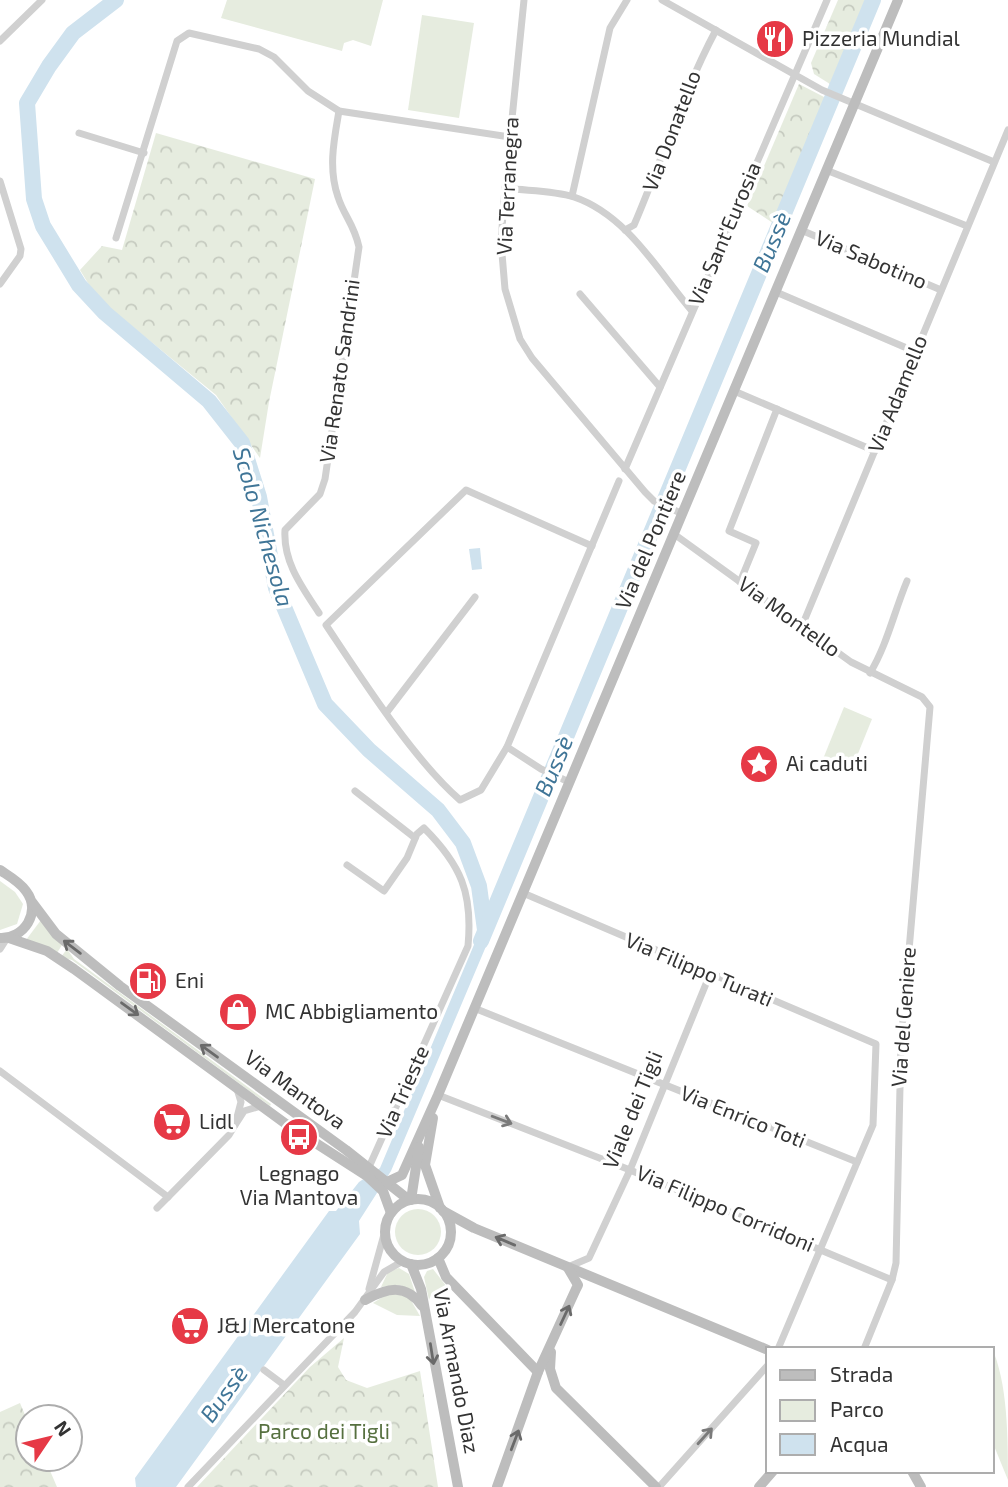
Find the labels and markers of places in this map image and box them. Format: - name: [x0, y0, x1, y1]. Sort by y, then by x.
- restaurant icon: Pizzeria Mundial: [754, 18, 796, 60]
- place label: Pizzeria Mundial: [802, 25, 960, 50]
- place icon: Ai caduti: [738, 743, 780, 785]
- place label: Ai caduti: [786, 750, 868, 775]
- fuel station icon: Eni: [127, 960, 169, 1002]
- place label: Eni: [175, 967, 204, 992]
- shop icon: MC Abbigliamento: [217, 991, 259, 1033]
- place label: MC Abbigliamento: [265, 998, 438, 1023]
- supermarket icon: Lidl: [151, 1101, 193, 1143]
- place label: Lidl: [199, 1108, 234, 1133]
- bus stop icon: Legnago Via Mantova: [278, 1116, 320, 1158]
- place label: Legnago Via Mantova: [240, 1160, 358, 1209]
- supermarket icon: J&J Mercatone: [169, 1305, 211, 1347]
- place label: J&J Mercatone: [217, 1312, 355, 1337]

